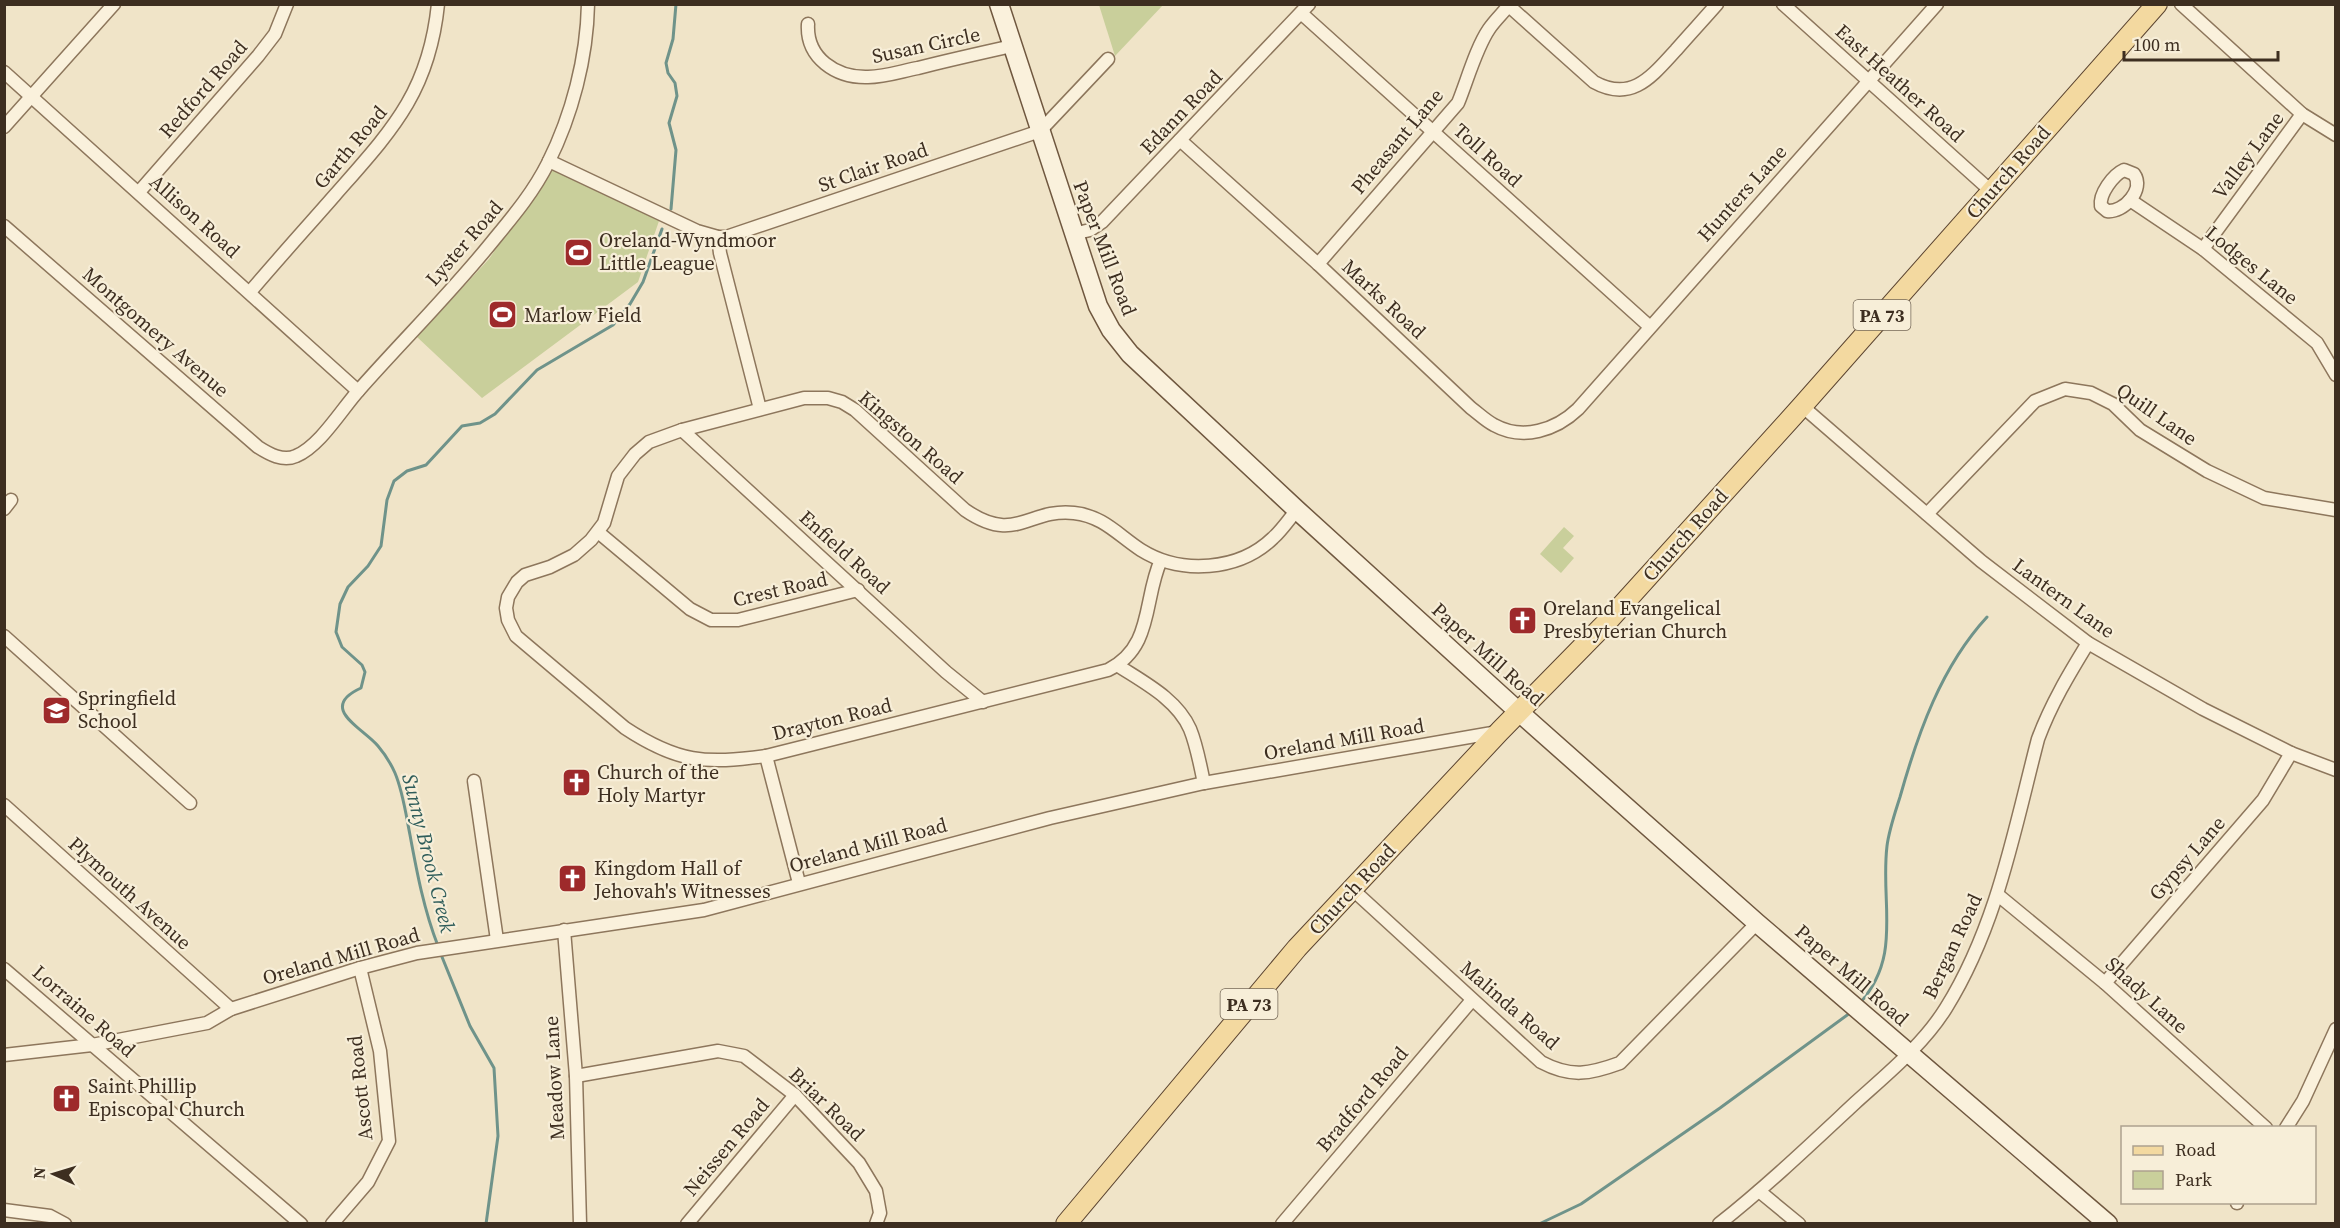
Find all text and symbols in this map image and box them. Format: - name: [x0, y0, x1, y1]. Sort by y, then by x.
- street label: East Heather Road: [1829, 17, 1971, 149]
- street label: Susan Circle: [869, 20, 983, 70]
- scale bar: [2124, 24, 2278, 62]
- text: 100 m: [2133, 32, 2180, 57]
- street label: Redford Road: [153, 33, 254, 144]
- street label: Edann Road: [1134, 63, 1229, 160]
- street label: Pheasant Lane: [1344, 82, 1450, 200]
- street label: Garth Road: [307, 99, 394, 195]
- street label: Valley Lane: [2206, 105, 2290, 205]
- street label: Toll Road: [1448, 117, 1529, 194]
- street label: Church Road: [1959, 119, 2057, 225]
- street label: St Clair Road: [814, 135, 932, 199]
- street label: Hunters Lane: [1691, 138, 1793, 248]
- street label: Allison Road: [144, 168, 247, 265]
- street label: Paper Mill Road: [1066, 176, 1144, 320]
- street label: Lyster Road: [419, 194, 509, 292]
- street label: Lodges Lane: [2200, 219, 2304, 311]
- place label: Oreland-Wyndmoor Little League: [599, 226, 777, 277]
- sports icon: Oreland-Wyndmoor Little League: [562, 236, 594, 268]
- street label: Marks Road: [1336, 253, 1433, 346]
- street label: Montgomery Avenue: [77, 261, 235, 403]
- sports icon: Marlow Field: [487, 299, 519, 331]
- road number: PA 73: [1854, 300, 1910, 330]
- place label: Marlow Field: [524, 301, 642, 329]
- street label: Quill Lane: [2111, 376, 2203, 452]
- street label: Kingston Road: [853, 384, 970, 491]
- street label: Church Road: [1636, 482, 1735, 587]
- street label: Enfield Road: [793, 504, 897, 601]
- street label: Lantern Lane: [2007, 551, 2121, 645]
- street label: Crest Road: [730, 564, 831, 613]
- place label: Oreland Evangelical Presbyterian Church: [1543, 594, 1727, 645]
- street label: Paper Mill Road: [1426, 596, 1551, 712]
- church icon: Oreland Evangelical Presbyterian Church: [1506, 604, 1538, 636]
- place label: Springfield School: [78, 684, 177, 735]
- street label: Drayton Road: [769, 690, 895, 747]
- school or university icon: Springfield School: [41, 694, 73, 726]
- street label: Oreland Mill Road: [1262, 711, 1427, 767]
- place label: Church of the Holy Martyr: [597, 758, 719, 809]
- church icon: Church of the Holy Martyr: [560, 767, 592, 799]
- water label: Sunny Brook Creek: [395, 770, 463, 936]
- street label: Oreland Mill Road: [786, 810, 951, 880]
- street label: Gypsy Lane: [2142, 810, 2232, 906]
- street label: Plymouth Avenue: [62, 830, 198, 956]
- street label: Church Road: [1302, 837, 1402, 941]
- place label: Kingdom Hall of Jehovah's Witnesses: [593, 854, 771, 905]
- church icon: Kingdom Hall of Jehovah's Witnesses: [557, 863, 589, 895]
- street label: Bergan Road: [1915, 888, 1989, 1003]
- street label: Paper Mill Road: [1789, 918, 1915, 1033]
- street label: Oreland Mill Road: [259, 920, 423, 992]
- street label: Shady Lane: [2100, 950, 2194, 1040]
- street label: Malinda Road: [1454, 954, 1566, 1056]
- street label: Lorraine Road: [26, 958, 142, 1064]
- road number: PA 73: [1220, 989, 1278, 1019]
- street label: Meadow Lane: [537, 1015, 571, 1141]
- street label: Ascott Road: [340, 1033, 379, 1142]
- street label: Bradford Road: [1310, 1040, 1415, 1158]
- street label: Briar Road: [783, 1061, 872, 1148]
- place label: Saint Phillip Episcopal Church: [88, 1072, 245, 1123]
- church icon: Saint Phillip Episcopal Church: [51, 1082, 83, 1114]
- street label: Neissen Road: [677, 1091, 776, 1202]
- legend: [2121, 1126, 2316, 1204]
- text: Road: [2175, 1137, 2216, 1162]
- north arrow: [24, 1144, 84, 1204]
- text: N: [28, 1166, 50, 1180]
- text: Park: [2175, 1167, 2212, 1192]

